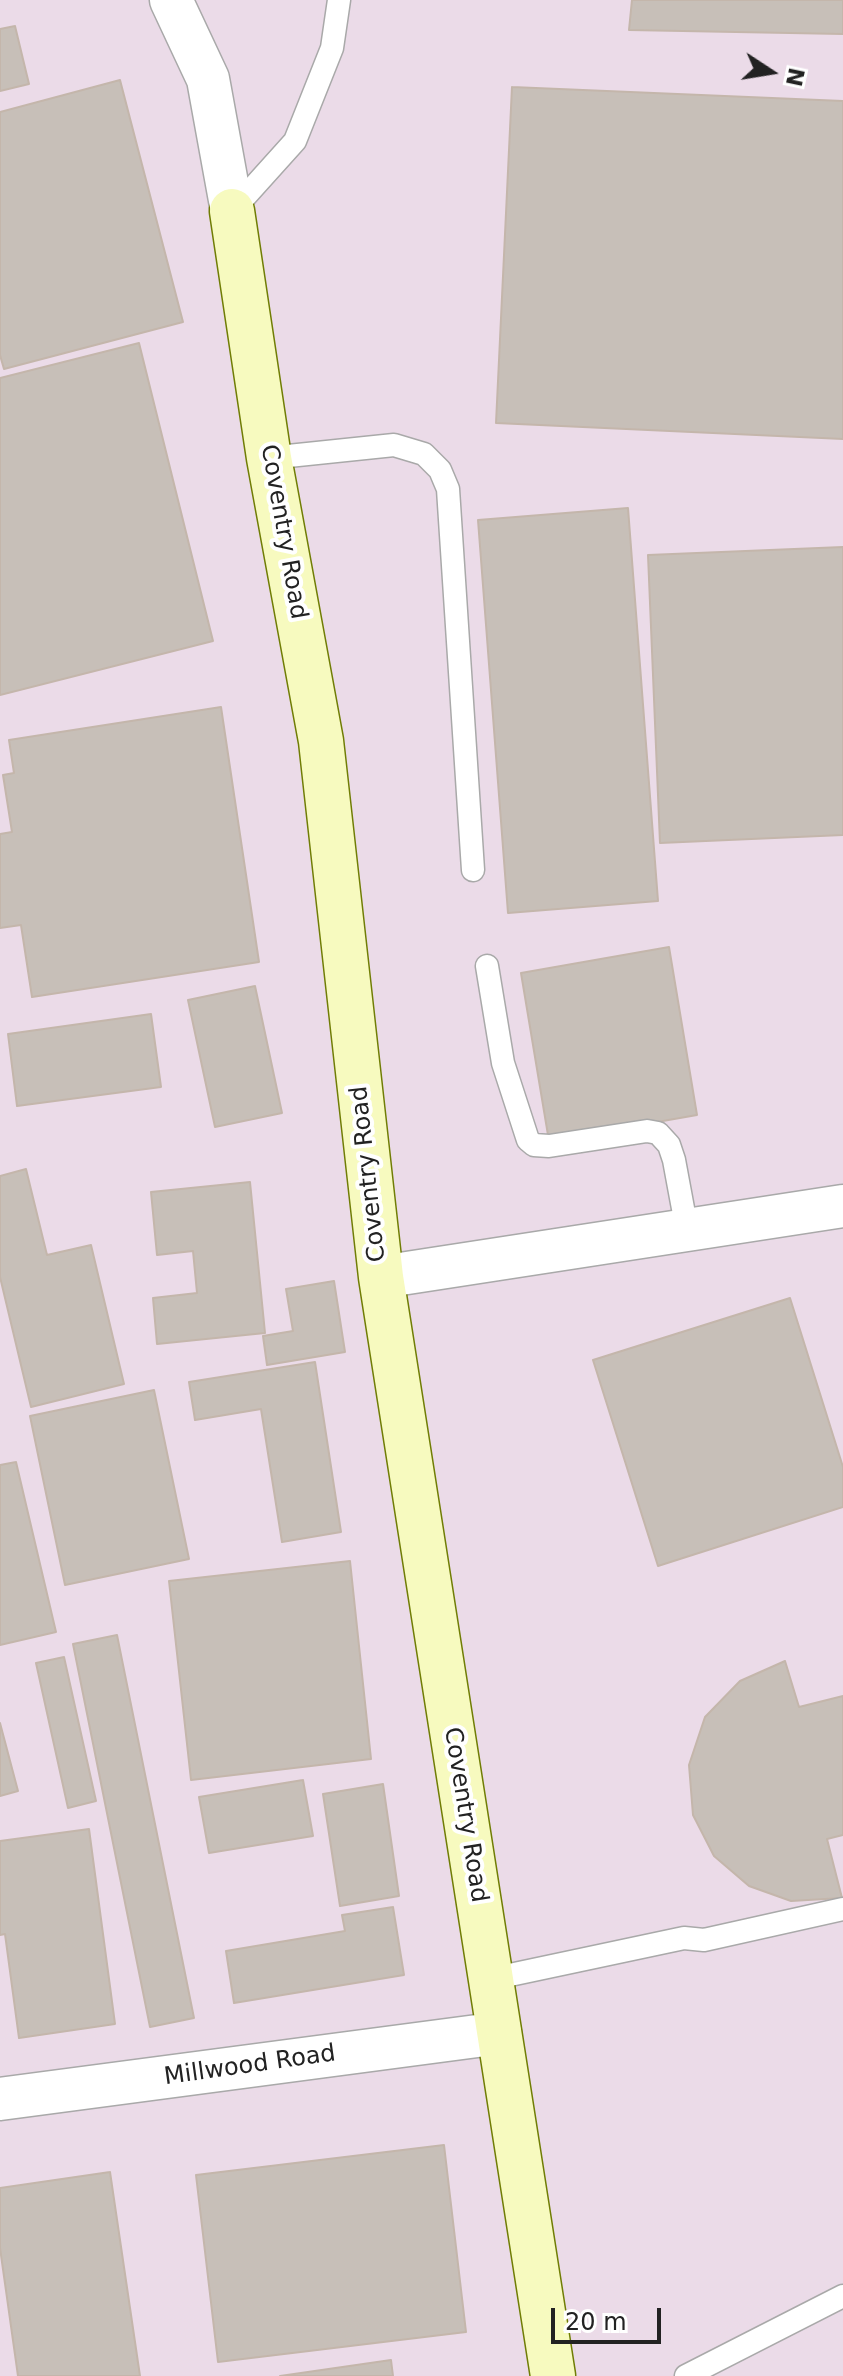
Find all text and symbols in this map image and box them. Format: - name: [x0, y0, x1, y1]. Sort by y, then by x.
- north arrow: [731, 32, 811, 112]
- text: N: [781, 65, 809, 89]
- street label: Coventry Road: [253, 442, 313, 622]
- street label: Coventry Road: [345, 1085, 393, 1263]
- street label: Coventry Road: [437, 1725, 493, 1905]
- street label: Millwood Road: [162, 2040, 338, 2092]
- scale bar: [555, 2292, 665, 2342]
- text: 20 m: [565, 2308, 627, 2336]

